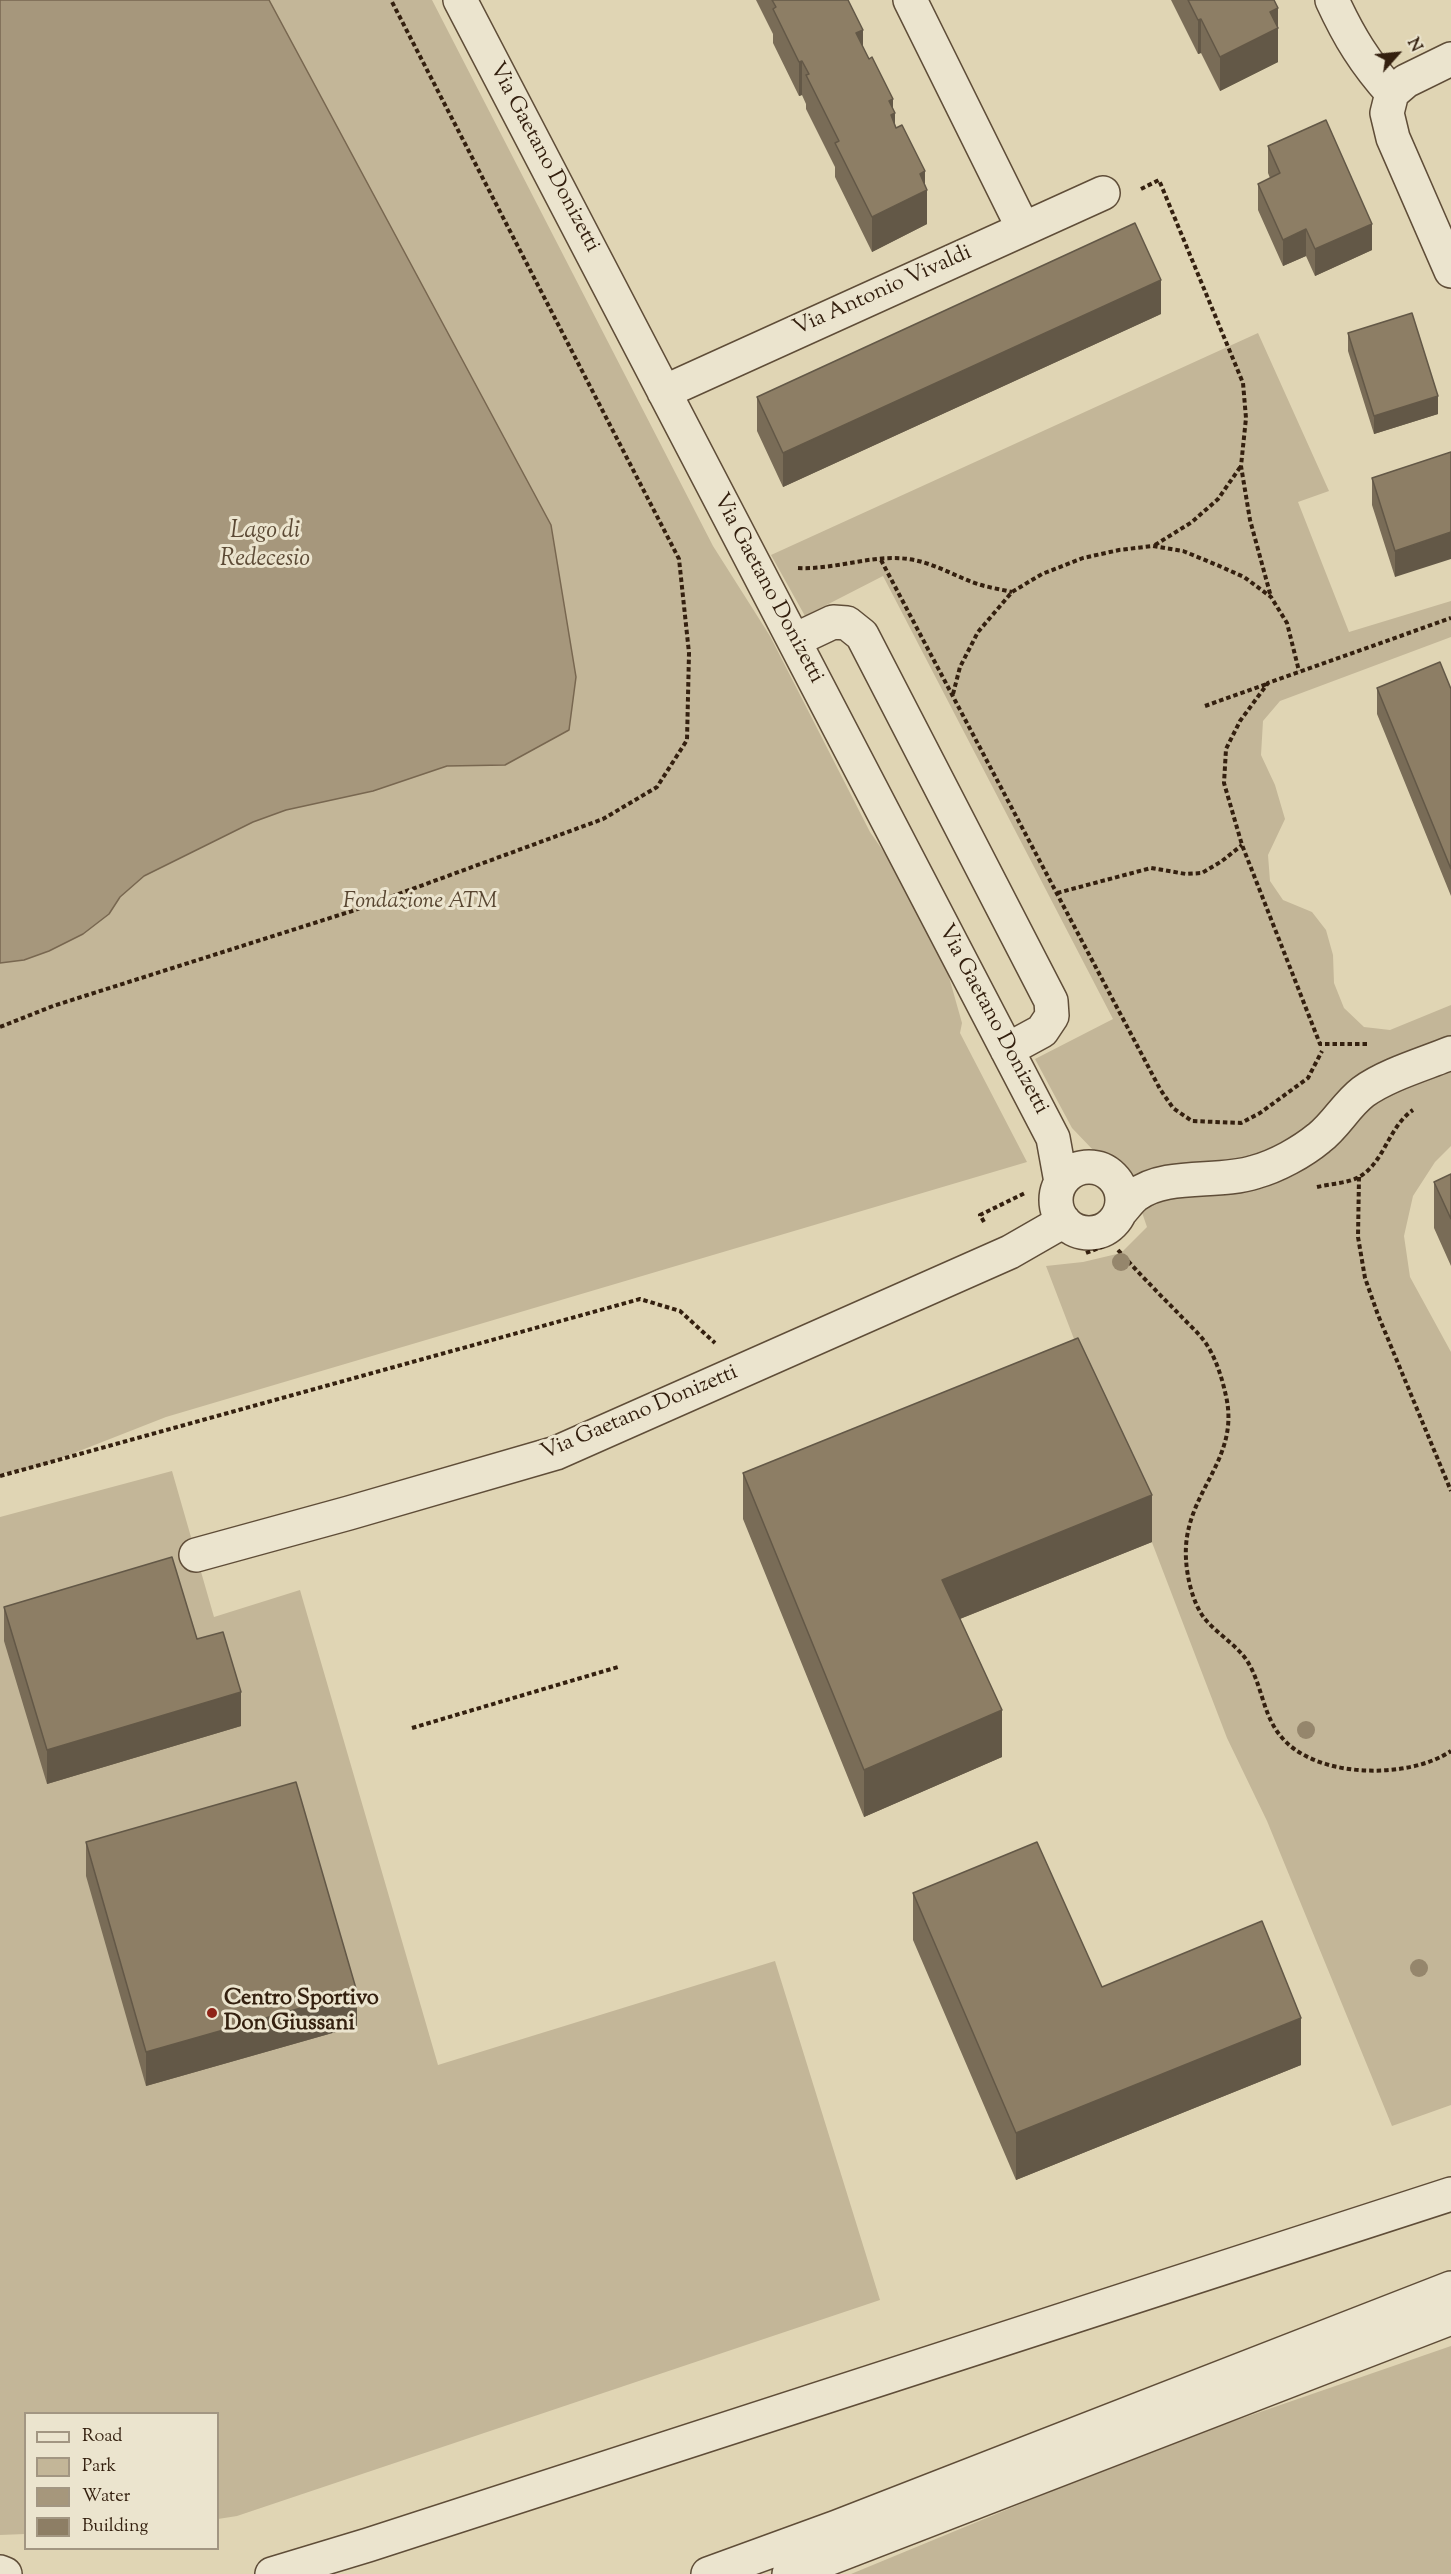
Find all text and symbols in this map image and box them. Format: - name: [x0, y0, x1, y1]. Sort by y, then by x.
- north arrow: [1367, 24, 1427, 84]
- text: N: [1400, 35, 1427, 57]
- street label: Via Gaetano Donizetti: [482, 59, 604, 257]
- street label: Via Antonio Vivaldi: [790, 241, 976, 343]
- street label: Via Gaetano Donizetti: [706, 490, 828, 688]
- water label: Lago di Redecesio: [220, 519, 310, 575]
- park label: Fondazione ATM: [343, 890, 497, 916]
- street label: Via Gaetano Donizetti: [931, 921, 1053, 1119]
- street label: Via Gaetano Donizetti: [538, 1361, 742, 1467]
- place label: Centro Sportivo Don Giussani: [224, 1987, 379, 2038]
- marker: Centro Sportivo Don Giussani: [205, 2006, 219, 2020]
- legend: [24, 2412, 219, 2550]
- text: Road: [82, 2424, 122, 2450]
- text: Park: [82, 2454, 116, 2480]
- text: Water: [82, 2484, 130, 2510]
- text: Building: [82, 2514, 148, 2540]

